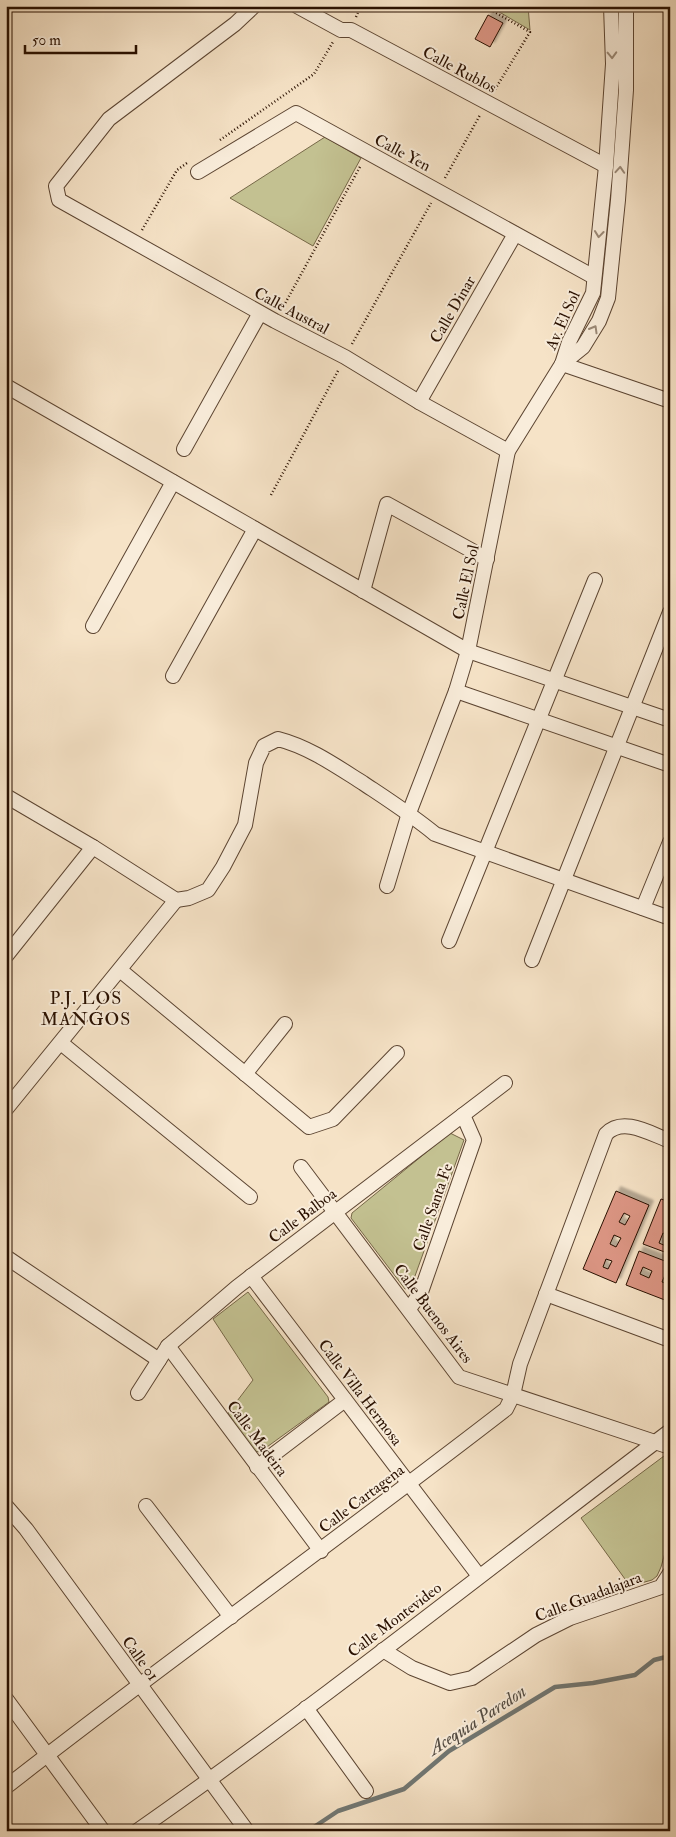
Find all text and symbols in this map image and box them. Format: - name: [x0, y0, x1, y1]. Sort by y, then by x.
- scale bar: [25, 22, 136, 54]
- text: 50 m: [32, 31, 61, 50]
- street label: Calle Rublos: [419, 42, 500, 98]
- one-way arrow: [607, 51, 618, 59]
- street label: Calle Yen: [371, 130, 434, 176]
- one-way arrow: [615, 166, 626, 174]
- one-way arrow: [594, 231, 605, 239]
- street label: Calle Dinar: [426, 272, 480, 347]
- street label: Calle Austral: [251, 283, 332, 339]
- street label: Av. El Sol: [541, 288, 585, 354]
- one-way arrow: [588, 325, 598, 334]
- street label: Calle El Sol: [448, 543, 484, 621]
- district label: P.J. LOS MANGOS: [41, 987, 131, 1031]
- street label: Calle Santa Fe: [409, 1161, 457, 1254]
- street label: Calle Balboa: [265, 1184, 341, 1248]
- street label: Calle Buenos Aires: [389, 1260, 477, 1367]
- street label: Calle Villa Hermosa: [314, 1336, 407, 1450]
- street label: Calle Madeira: [222, 1397, 292, 1481]
- street label: Calle Cartagena: [315, 1460, 409, 1537]
- street label: Calle Guadalajara: [532, 1567, 645, 1626]
- street label: Calle Montevideo: [344, 1578, 446, 1662]
- street label: Calle 01: [117, 1632, 163, 1685]
- water label: Acequia Paredon: [422, 1680, 531, 1762]

